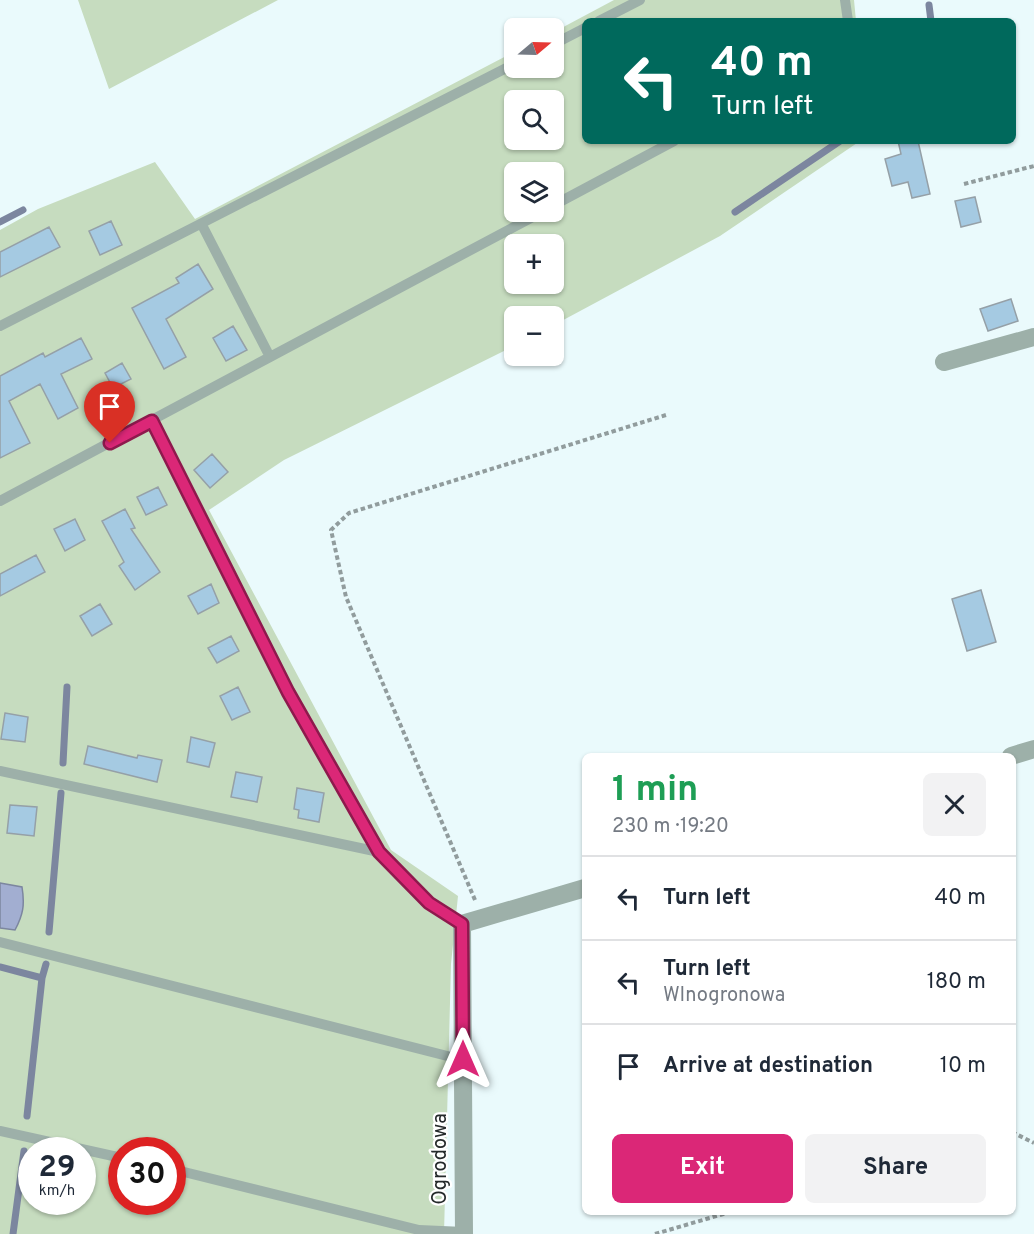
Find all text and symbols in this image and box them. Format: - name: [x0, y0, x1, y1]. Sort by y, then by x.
- north arrow: [504, 18, 564, 78]
- map controls: [504, 18, 564, 366]
- text: 40 m: [711, 38, 813, 91]
- icon: left: [612, 42, 690, 120]
- button: search: [504, 90, 564, 150]
- text: Turn left: [711, 90, 813, 124]
- button: layers: [504, 162, 564, 222]
- button: +: [504, 234, 564, 294]
- button: −: [504, 306, 564, 366]
- pin: [84, 381, 135, 443]
- icon: arrive: [93, 390, 126, 423]
- text: 1 min: [612, 768, 698, 814]
- button: close: [923, 773, 986, 836]
- text: 230 m · 19:20: [612, 814, 729, 840]
- icon: left: [612, 882, 645, 915]
- text: Turn left: [663, 885, 751, 912]
- text: 40 m: [934, 885, 986, 912]
- text: Turn left: [663, 956, 751, 983]
- icon: left: [612, 966, 645, 999]
- text: 180 m: [927, 969, 986, 996]
- text: WInogronowa: [663, 983, 785, 1009]
- position arrow: [431, 1027, 495, 1091]
- icon: arrive: [612, 1050, 645, 1083]
- text: Arrive at destination: [663, 1053, 873, 1080]
- text: 10 m: [940, 1053, 986, 1080]
- street label: Ogrodowa: [428, 1113, 454, 1205]
- button: Exit: [612, 1134, 793, 1203]
- button: Share: [805, 1134, 986, 1203]
- speed limit sign: 30: [108, 1137, 186, 1215]
- text: 29: [39, 1150, 75, 1187]
- text: km/h: [39, 1182, 75, 1201]

